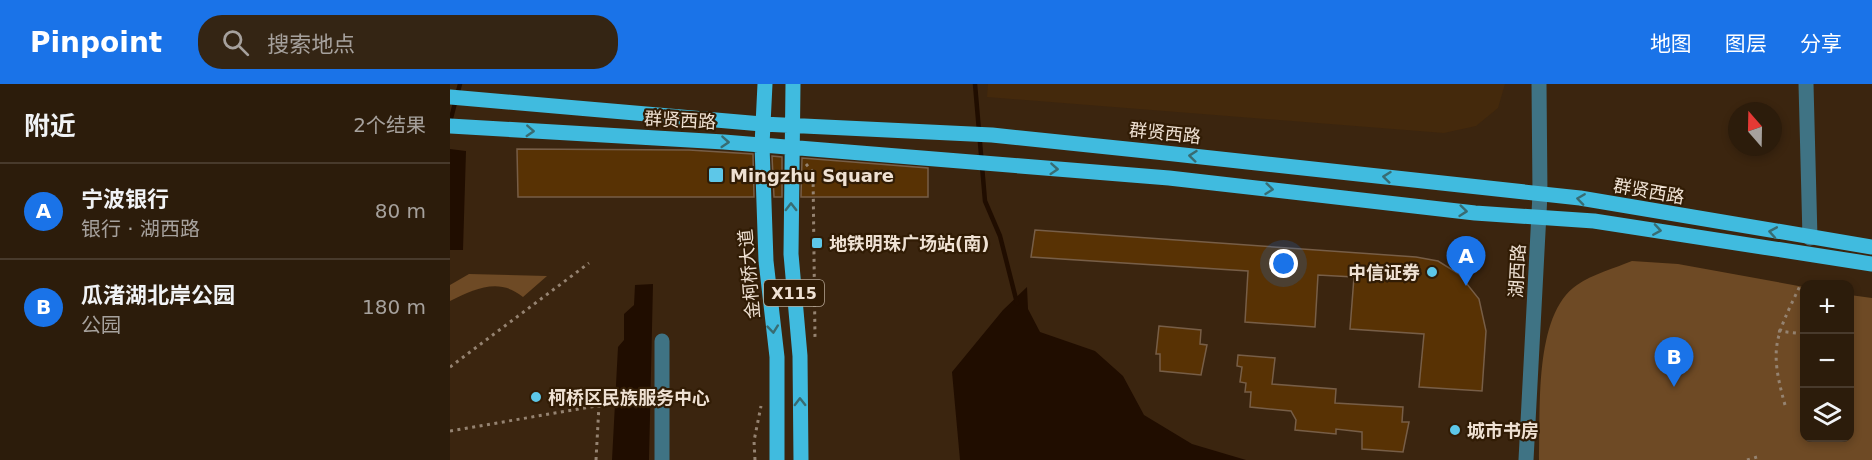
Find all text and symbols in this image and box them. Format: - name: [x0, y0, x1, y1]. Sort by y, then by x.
- search box: [198, 15, 618, 69]
- text: Pinpoint: [30, 26, 162, 59]
- icon: search: [219, 26, 252, 59]
- text: 搜索地点: [267, 32, 355, 57]
- text: 地图: [1650, 32, 1692, 56]
- text: 图层: [1725, 32, 1767, 56]
- text: 分享: [1800, 32, 1842, 56]
- north arrow: [1728, 102, 1782, 156]
- street label: 群贤西路: [643, 108, 717, 132]
- text: 附近: [24, 111, 76, 141]
- text: 2个结果: [353, 113, 426, 137]
- street label: 群贤西路: [1128, 119, 1202, 147]
- one-way arrow: [526, 124, 535, 137]
- one-way arrow: [720, 135, 729, 148]
- one-way arrow: [1188, 150, 1198, 162]
- one-way arrow: [1050, 163, 1059, 176]
- place label: Mingzhu Square: [730, 165, 894, 186]
- marker: Mingzhu Square: [707, 166, 725, 184]
- one-way arrow: [1382, 171, 1391, 184]
- street label: 群贤西路: [1612, 174, 1686, 208]
- one-way arrow: [1265, 182, 1274, 195]
- text: 宁波银行: [81, 187, 169, 212]
- one-way arrow: [1576, 193, 1585, 205]
- text: A: [36, 199, 51, 223]
- text: 80 m: [375, 199, 426, 223]
- one-way arrow: [785, 202, 797, 211]
- one-way arrow: [1459, 204, 1468, 217]
- text: 银行 · 湖西路: [81, 217, 200, 241]
- one-way arrow: [1653, 224, 1662, 236]
- one-way arrow: [1768, 226, 1778, 239]
- street label: 金柯桥大道: [735, 228, 763, 320]
- place label: 地铁明珠广场站(南): [829, 233, 989, 254]
- marker: 地铁明珠广场站(南): [810, 236, 824, 250]
- pin: A: [1446, 236, 1486, 286]
- street label: 湖西路: [1505, 243, 1529, 299]
- your location: [1269, 249, 1298, 278]
- place label: 中信证券: [1348, 262, 1420, 283]
- marker: 中信证券: [1425, 265, 1439, 279]
- road number: X115: [764, 280, 824, 306]
- map controls: [1800, 280, 1854, 442]
- button: +: [1800, 280, 1854, 334]
- text: 瓜渚湖北岸公园: [81, 283, 235, 308]
- text: B: [36, 295, 51, 319]
- text: 180 m: [362, 295, 426, 319]
- text: 公园: [81, 313, 121, 337]
- one-way arrow: [767, 325, 779, 334]
- button: −: [1800, 334, 1854, 388]
- pin: B: [1654, 338, 1694, 387]
- place label: 柯桥区民族服务中心: [548, 387, 710, 408]
- button: layers: [1800, 388, 1854, 442]
- marker: 柯桥区民族服务中心: [529, 390, 543, 404]
- one-way arrow: [794, 397, 806, 406]
- place label: 城市书房: [1467, 420, 1539, 441]
- marker: 城市书房: [1448, 423, 1462, 437]

